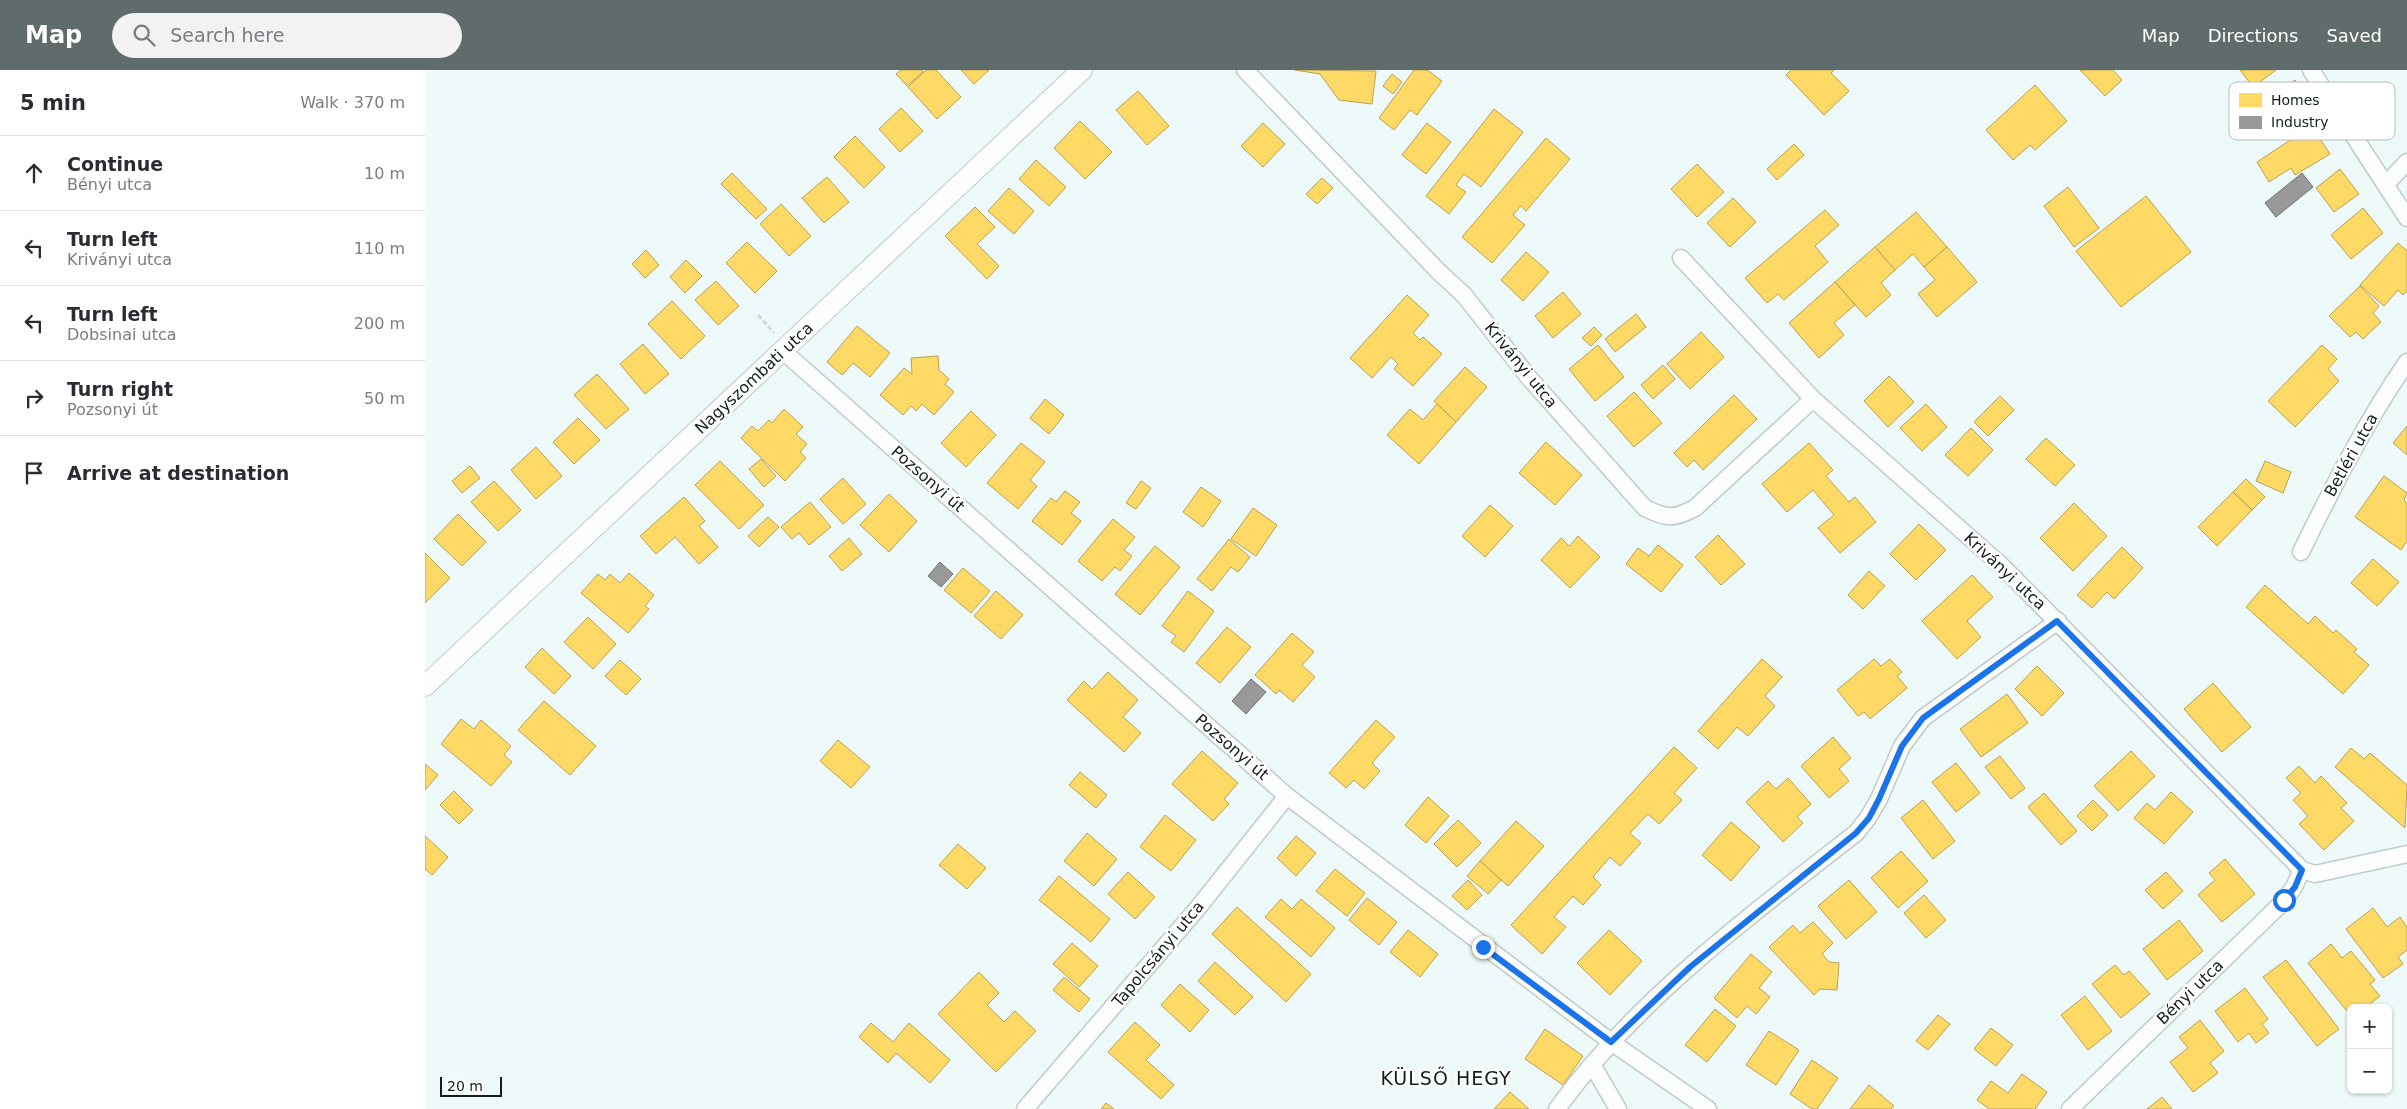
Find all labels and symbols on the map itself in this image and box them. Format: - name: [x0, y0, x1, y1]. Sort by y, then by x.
- legend: [2229, 82, 2395, 140]
- text: Homes: [2271, 92, 2320, 108]
- text: Industry: [2271, 114, 2329, 130]
- street label: Nagyszombati utca: [691, 318, 817, 438]
- street label: Kriványi utca: [1481, 318, 1561, 412]
- street label: Betléri utca: [2320, 410, 2382, 500]
- street label: Pozsonyi út: [887, 442, 969, 516]
- street label: Kriványi utca: [1960, 528, 2050, 614]
- street label: Pozsonyi út: [1191, 710, 1273, 784]
- route start: [2273, 889, 2296, 912]
- street label: Tapolcsányi utca: [1108, 897, 1208, 1012]
- route end: [1472, 936, 1495, 959]
- street label: Bényi utca: [2153, 956, 2227, 1028]
- district label: KÜLSŐ HEGY: [1380, 1066, 1512, 1089]
- scale bar: [440, 1074, 503, 1097]

